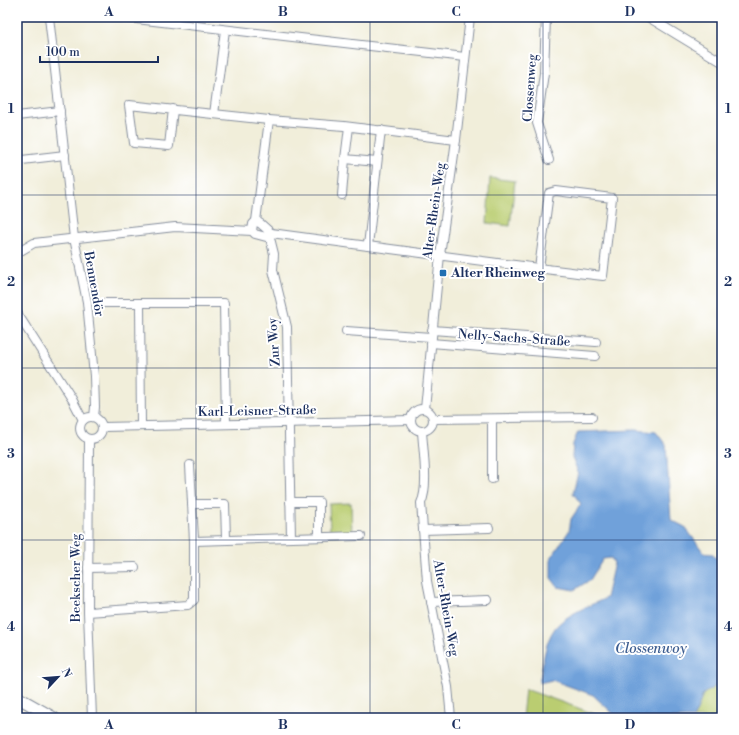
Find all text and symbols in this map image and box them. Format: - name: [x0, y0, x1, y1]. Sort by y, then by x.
- text: A: [103, 4, 114, 20]
- text: B: [278, 4, 288, 20]
- text: C: [451, 4, 461, 20]
- text: D: [625, 4, 635, 20]
- scale bar: [40, 38, 158, 64]
- text: 100 m: [46, 45, 80, 60]
- street label: Clossenweg: [520, 53, 540, 122]
- text: 1: [8, 101, 15, 117]
- text: 1: [725, 101, 732, 117]
- street label: Alter-Rhein-Weg: [419, 161, 449, 262]
- street label: Bennendör: [80, 249, 108, 318]
- place label: Alter Rheinweg: [450, 265, 545, 281]
- marker: Alter Rheinweg: [438, 268, 448, 278]
- text: 2: [7, 274, 15, 290]
- text: 2: [724, 274, 732, 290]
- street label: Zur Woy: [264, 317, 284, 367]
- street label: Nelly-Sachs-Straße: [457, 326, 571, 350]
- street label: Karl-Leisner-Straße: [197, 402, 317, 420]
- text: 3: [7, 446, 15, 462]
- text: 3: [724, 446, 732, 462]
- street label: Beekscher Weg: [68, 533, 84, 623]
- street label: Alter-Rhein-Weg: [429, 557, 462, 658]
- text: 4: [7, 619, 16, 635]
- text: 4: [724, 619, 733, 635]
- water label: Clossenwoy: [615, 640, 688, 658]
- north arrow: [38, 657, 78, 697]
- text: N: [58, 666, 74, 680]
- text: A: [103, 717, 114, 733]
- text: B: [278, 717, 288, 733]
- text: C: [451, 717, 461, 733]
- text: D: [625, 717, 635, 733]

